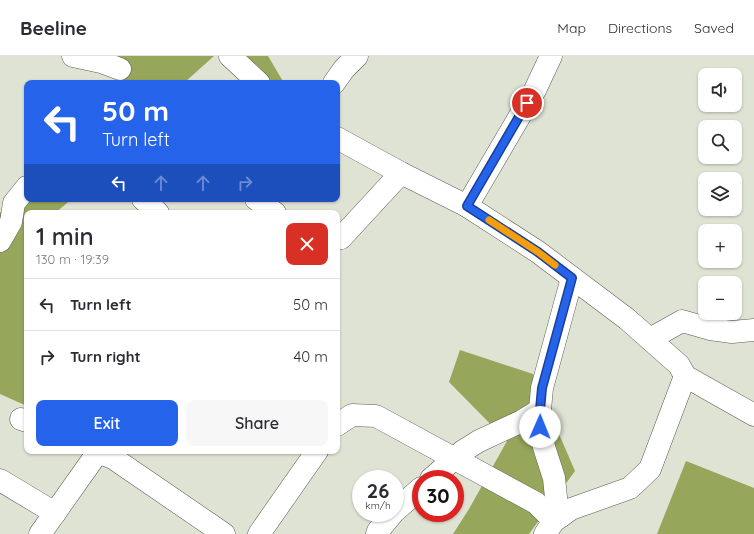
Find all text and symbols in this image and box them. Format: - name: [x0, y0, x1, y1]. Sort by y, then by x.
- text: Beeline: [20, 16, 87, 40]
- text: Map: [557, 19, 586, 37]
- text: Directions: [608, 19, 672, 37]
- text: Saved: [694, 19, 734, 37]
- map controls: [698, 68, 742, 320]
- button: sound: [698, 68, 742, 112]
- pin: [510, 86, 544, 120]
- icon: arrive: [516, 92, 538, 114]
- text: 50 m: [102, 93, 169, 128]
- icon: left: [36, 96, 88, 148]
- button: search: [698, 120, 742, 164]
- text: Turn left: [102, 128, 170, 151]
- icon: left: [108, 172, 130, 194]
- icon: ahead: [150, 172, 172, 194]
- icon: ahead: [192, 172, 214, 194]
- icon: right: [234, 172, 256, 194]
- button: layers: [698, 172, 742, 216]
- text: 1 min: [36, 221, 94, 251]
- button: close: [286, 223, 328, 265]
- button: +: [698, 224, 742, 268]
- text: 130 m · 19:39: [36, 251, 109, 267]
- button: −: [698, 276, 742, 320]
- icon: left: [36, 294, 58, 316]
- text: Turn left: [70, 295, 132, 314]
- text: 50 m: [293, 295, 328, 314]
- icon: right: [36, 346, 58, 368]
- text: Turn right: [70, 347, 141, 366]
- text: 40 m: [293, 347, 328, 366]
- button: Exit: [36, 400, 178, 446]
- button: Share: [186, 400, 328, 446]
- position arrow: [519, 406, 561, 448]
- speed limit sign: 30: [412, 470, 464, 522]
- text: 26: [367, 478, 389, 503]
- text: km/h: [365, 499, 391, 512]

